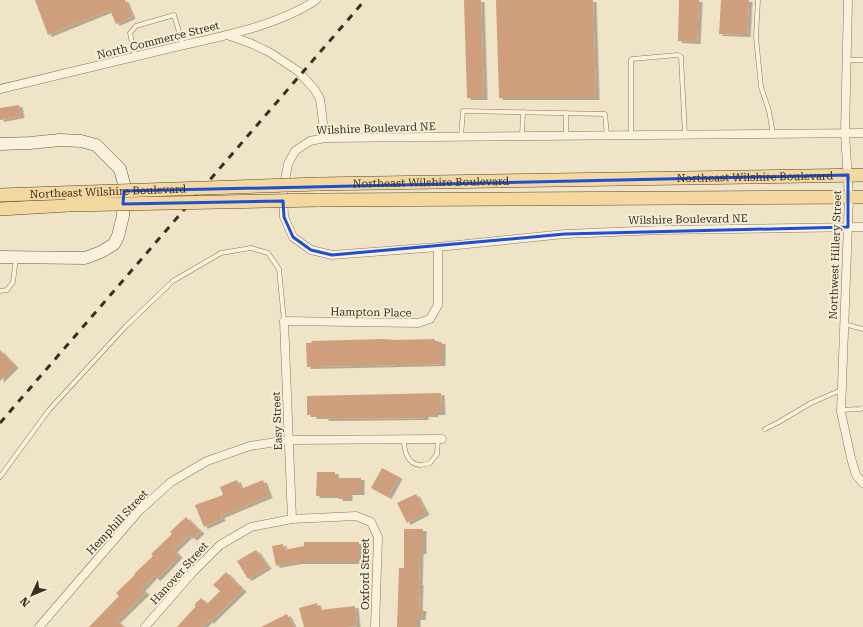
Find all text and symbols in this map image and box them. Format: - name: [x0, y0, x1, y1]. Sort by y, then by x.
- street label: North Commerce Street: [95, 19, 221, 62]
- street label: Wilshire Boulevard NE: [316, 120, 436, 137]
- street label: Northeast Wilshire Boulevard: [677, 169, 833, 185]
- street label: Northeast Wilshire Boulevard: [353, 175, 509, 190]
- street label: Northeast Wilshire Boulevard: [29, 183, 186, 201]
- street label: Northwest Hillery Street: [827, 190, 844, 320]
- street label: Wilshire Boulevard NE: [628, 212, 748, 227]
- street label: Hampton Place: [330, 305, 412, 320]
- street label: Easy Street: [270, 391, 285, 451]
- street label: Hemphill Street: [84, 487, 151, 558]
- street label: Oxford Street: [359, 538, 372, 610]
- street label: Hanover Street: [148, 539, 211, 607]
- north arrow: [12, 575, 52, 615]
- text: N: [17, 594, 33, 609]

